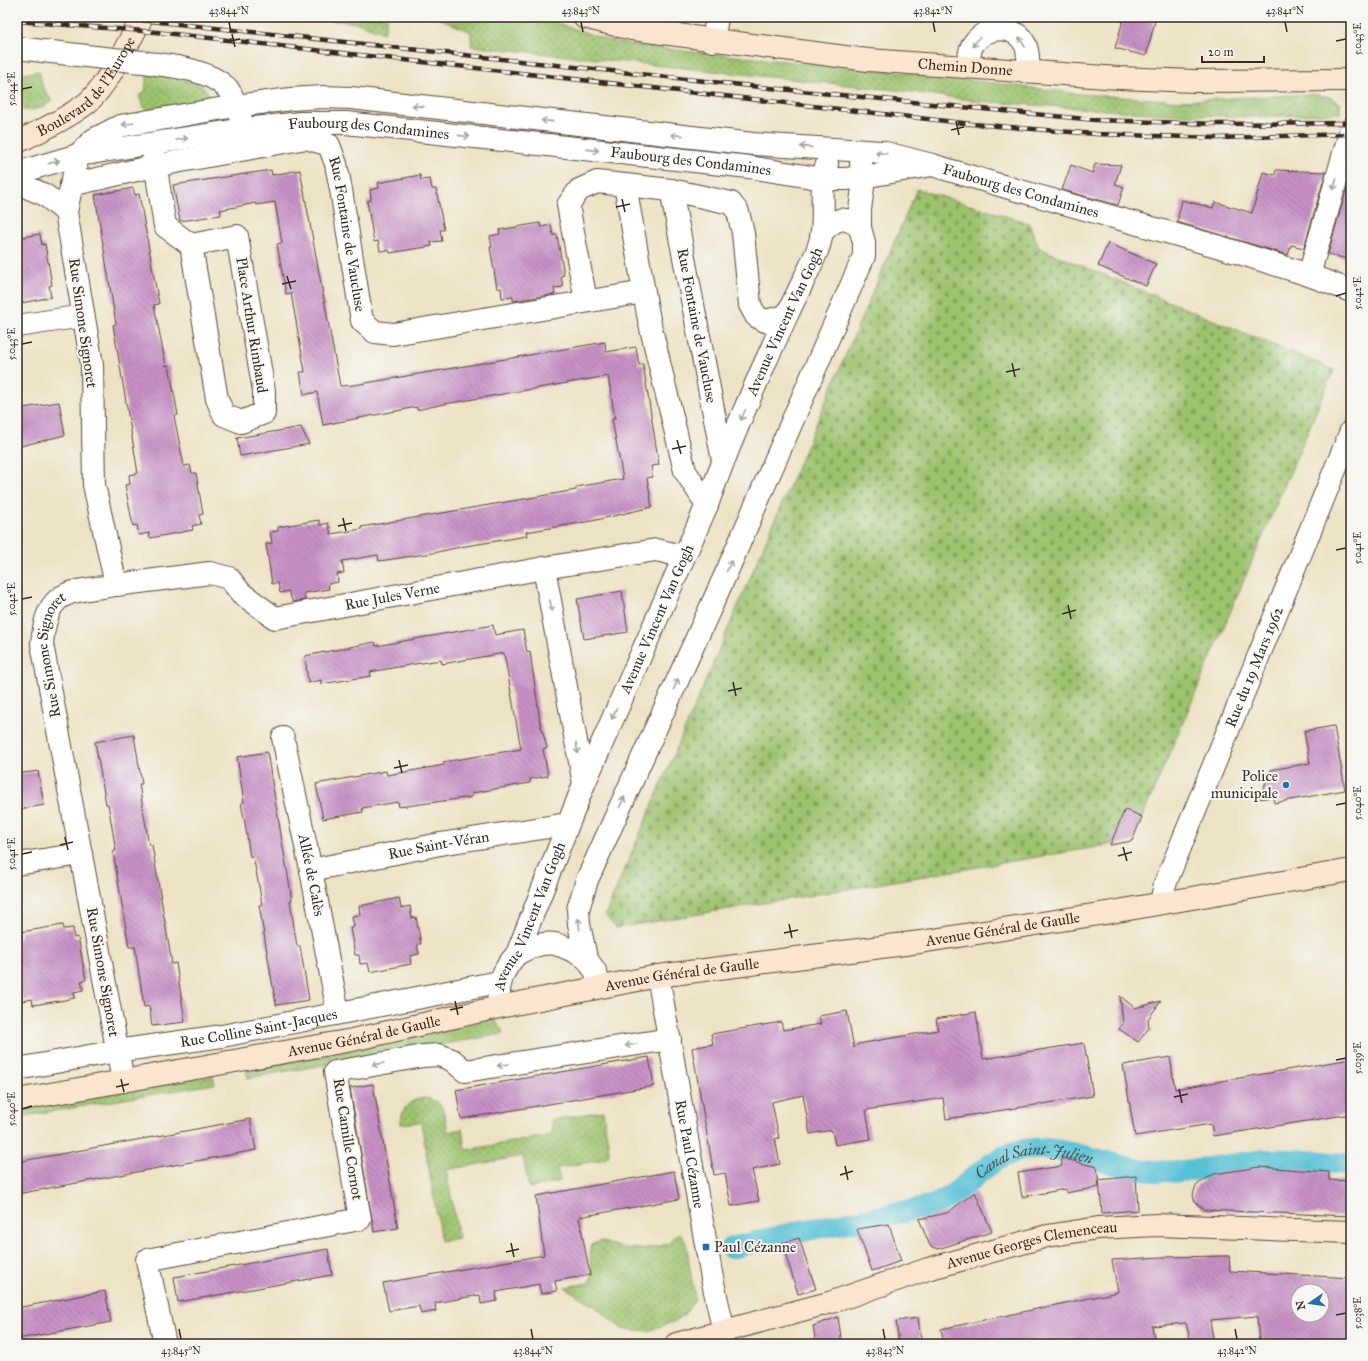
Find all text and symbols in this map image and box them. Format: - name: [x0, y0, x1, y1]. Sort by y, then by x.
- text: 43.844°N: [209, 5, 250, 17]
- text: 43.843°N: [562, 5, 601, 17]
- text: 43.842°N: [913, 5, 953, 17]
- text: 43.841°N: [1266, 5, 1305, 17]
- text: 5.043°E: [1352, 23, 1364, 55]
- street label: Boulevard de l'Europe: [34, 34, 139, 140]
- one-way arrow: [972, 37, 980, 48]
- one-way arrow: [1018, 37, 1027, 48]
- scale bar: [1202, 38, 1264, 64]
- text: 20 m: [1208, 45, 1234, 59]
- street label: Chemin Donne: [917, 55, 1013, 79]
- text: 5.044°E: [6, 72, 18, 106]
- one-way arrow: [412, 102, 425, 110]
- street label: Faubourg des Condamines: [287, 114, 450, 143]
- one-way arrow: [541, 117, 554, 124]
- one-way arrow: [122, 120, 135, 128]
- one-way arrow: [671, 131, 684, 139]
- one-way arrow: [457, 132, 470, 140]
- one-way arrow: [175, 135, 188, 143]
- street label: Faubourg des Condamines: [610, 143, 773, 179]
- one-way arrow: [800, 144, 813, 151]
- one-way arrow: [587, 146, 600, 154]
- one-way arrow: [875, 149, 888, 157]
- street label: Rue Fontaine de Vaucluse: [325, 154, 369, 313]
- one-way arrow: [48, 158, 61, 165]
- street label: Faubourg des Condamines: [941, 160, 1101, 222]
- one-way arrow: [1331, 177, 1338, 190]
- street label: Avenue Vincent Van Gogh: [742, 244, 827, 399]
- street label: Rue Fontaine de Vaucluse: [673, 247, 721, 404]
- street label: Place Arthur Rimbaud: [232, 256, 272, 395]
- street label: Rue Simone Signoret: [65, 257, 101, 390]
- text: 5.042°E: [1352, 276, 1364, 310]
- text: 5.043°E: [6, 328, 18, 360]
- one-way arrow: [739, 408, 746, 420]
- text: 5.041°E: [1352, 532, 1364, 564]
- street label: Avenue Vincent Van Gogh: [616, 541, 698, 697]
- one-way arrow: [726, 560, 733, 572]
- street label: Rue Jules Verne: [343, 579, 441, 614]
- text: 5.042°E: [6, 582, 18, 616]
- street label: Rue Simone Signoret: [33, 587, 70, 719]
- one-way arrow: [548, 600, 556, 613]
- street label: Rue du 19 Mars 1962: [1221, 603, 1287, 730]
- one-way arrow: [673, 678, 680, 690]
- one-way arrow: [610, 708, 617, 720]
- one-way arrow: [574, 741, 582, 754]
- place label: Police municipale: [1211, 767, 1278, 802]
- marker: Police municipale: [1281, 780, 1291, 790]
- text: 5.040°E: [1352, 786, 1364, 820]
- one-way arrow: [619, 797, 626, 809]
- street label: Rue Saint-Véran: [386, 827, 490, 863]
- street label: Allée de Calès: [294, 831, 329, 918]
- text: 5.041°E: [6, 838, 18, 870]
- street label: Avenue Vincent Van Gogh: [490, 839, 569, 993]
- street label: Rue Simone Signoret: [83, 906, 123, 1039]
- street label: Avenue Général de Gaulle: [923, 908, 1081, 950]
- one-way arrow: [575, 917, 583, 930]
- street label: Avenue Général de Gaulle: [602, 954, 760, 995]
- street label: Rue Colline Saint-Jacques: [179, 1005, 339, 1051]
- street label: Avenue Général de Gaulle: [285, 1011, 442, 1061]
- one-way arrow: [625, 1041, 638, 1049]
- text: 5.039°E: [1352, 1042, 1364, 1074]
- one-way arrow: [372, 1060, 385, 1068]
- one-way arrow: [497, 1061, 510, 1069]
- street label: Rue Camille Cornot: [329, 1077, 367, 1202]
- text: 5.040°E: [6, 1092, 18, 1126]
- street label: Rue Paul Cézanne: [671, 1098, 708, 1210]
- water label: Canal Saint-Julien: [970, 1139, 1096, 1183]
- street label: Avenue Georges Clemenceau: [943, 1218, 1118, 1273]
- place label: Paul Cézanne: [714, 1238, 796, 1256]
- marker: Paul Cézanne: [701, 1242, 711, 1252]
- north arrow: [1290, 1283, 1330, 1323]
- text: 5.038°E: [1352, 1297, 1364, 1329]
- text: N: [1293, 1298, 1308, 1311]
- text: 43.845°N: [161, 1345, 201, 1357]
- text: 43.844°N: [513, 1345, 554, 1357]
- text: 43.843°N: [866, 1345, 905, 1357]
- text: 43.842°N: [1217, 1345, 1257, 1357]

